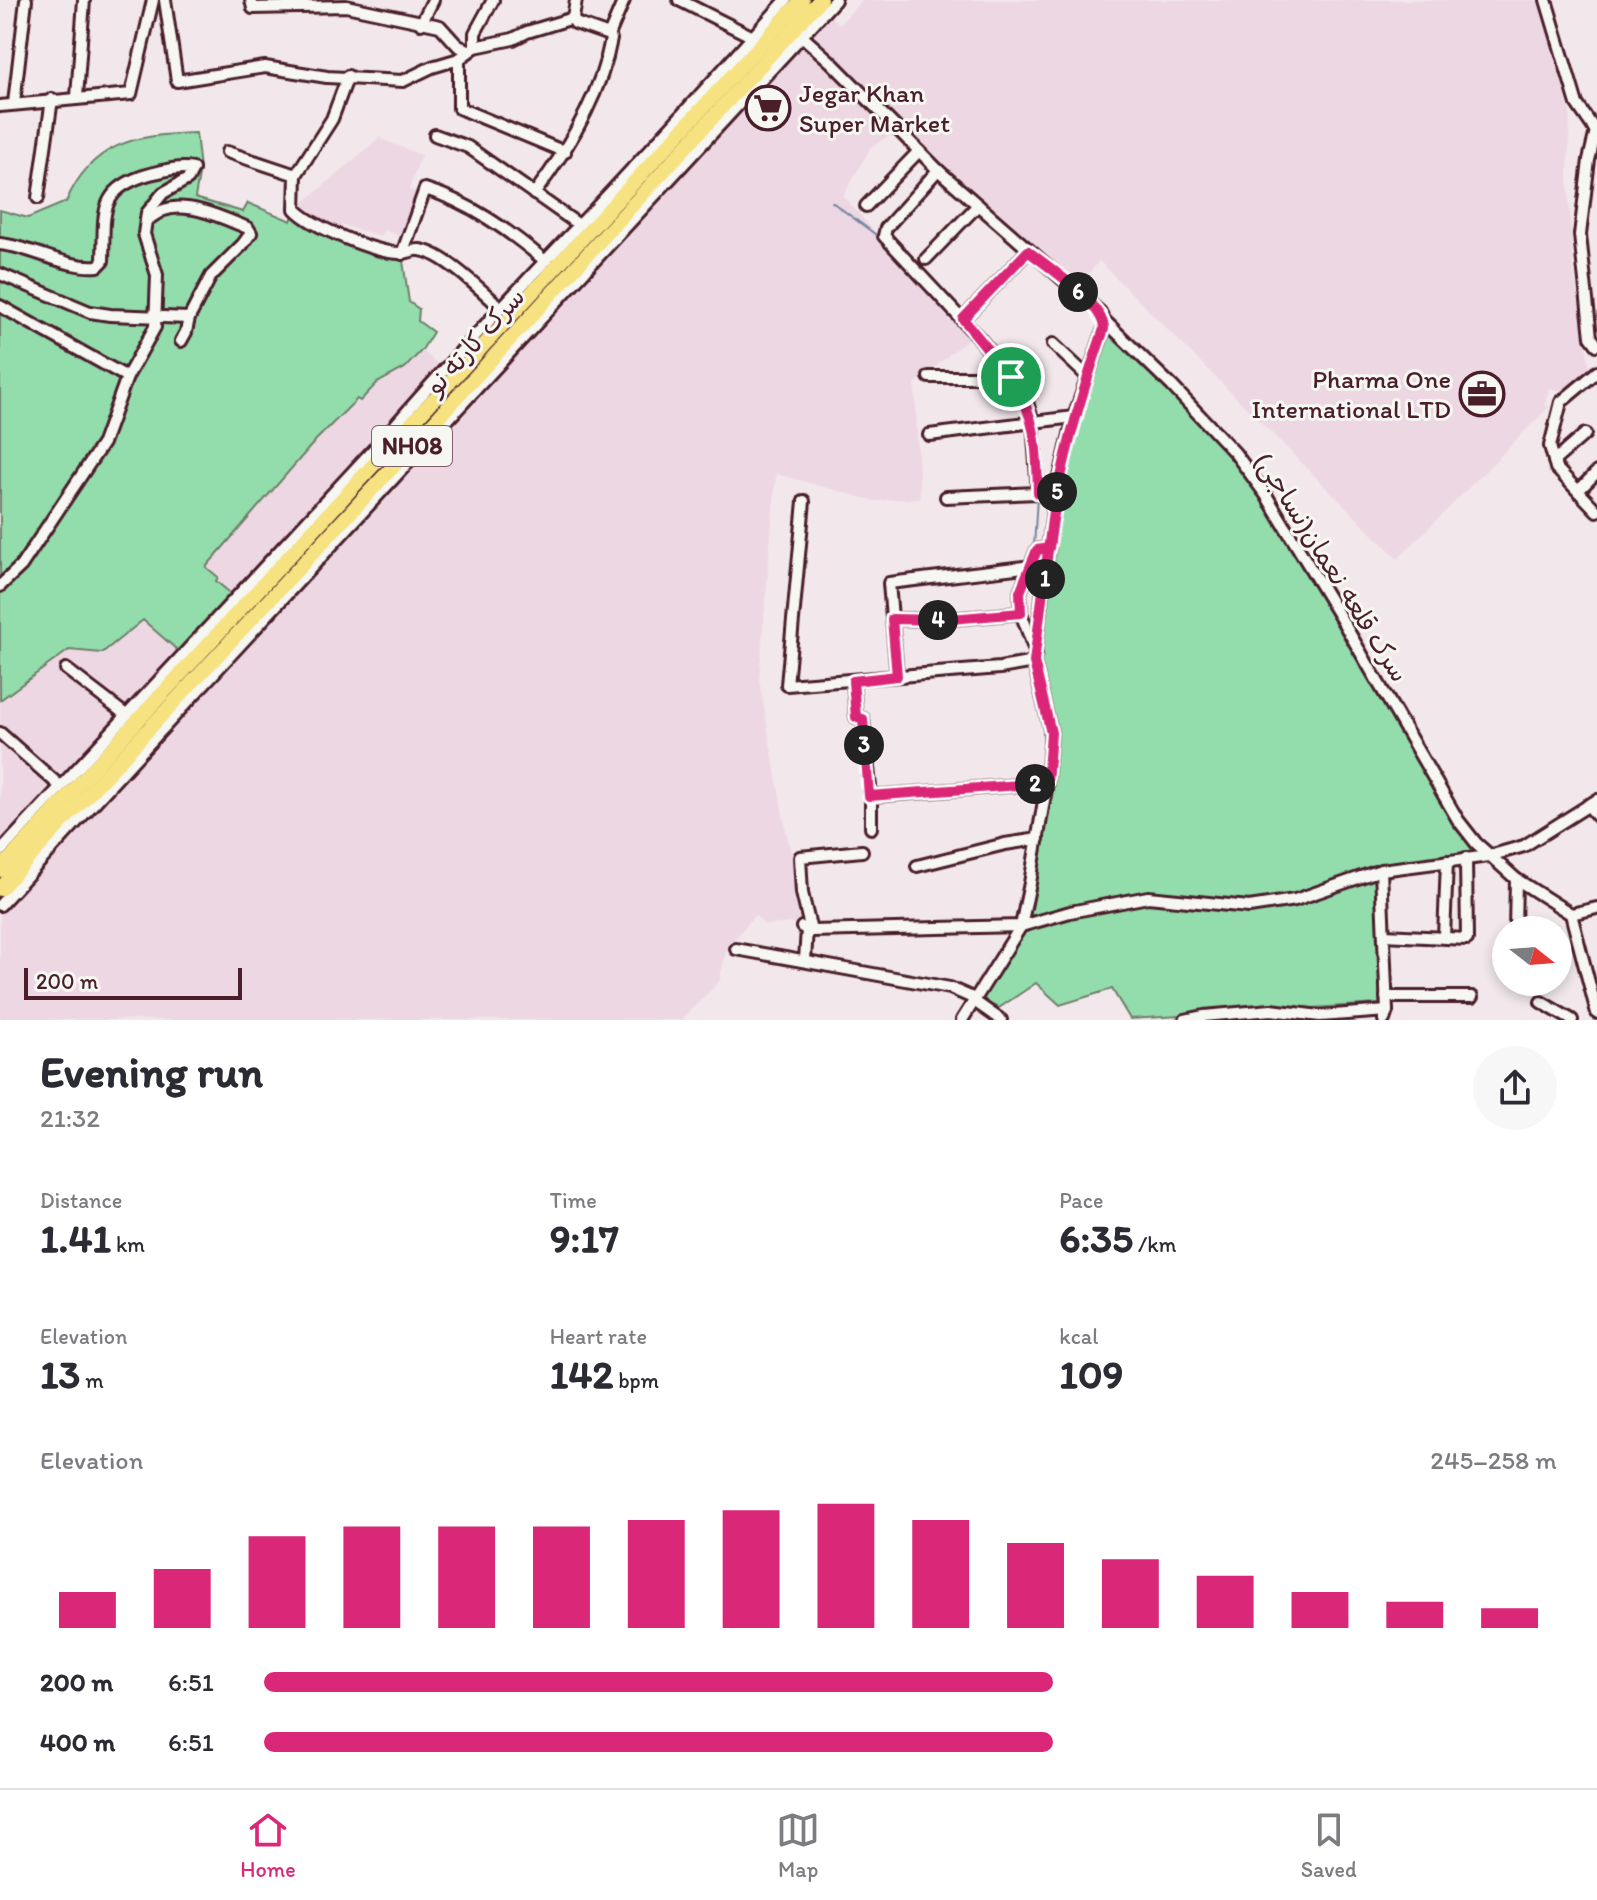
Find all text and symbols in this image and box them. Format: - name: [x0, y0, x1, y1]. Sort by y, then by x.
- place label: Jegar Khan Super Market: [799, 77, 950, 139]
- supermarket icon: Jegar Khan Super Market: [744, 84, 792, 132]
- pin: 6: [1058, 272, 1098, 312]
- text: 6: [1072, 278, 1084, 305]
- street label: سرک کارته نو: [417, 281, 531, 403]
- pin: [977, 343, 1045, 411]
- icon: arrive: [989, 355, 1033, 399]
- place label: Pharma One International LTD: [1251, 363, 1451, 425]
- office icon: Pharma One International LTD: [1458, 370, 1506, 418]
- road number: NH08: [372, 426, 452, 466]
- street label: سرک قلعه نعمان(نساجی): [1247, 446, 1416, 688]
- pin: 5: [1037, 472, 1077, 512]
- text: 5: [1051, 478, 1063, 505]
- pin: 1: [1025, 559, 1065, 599]
- text: 1: [1040, 565, 1050, 592]
- pin: 4: [918, 600, 958, 640]
- text: 4: [931, 606, 945, 633]
- pin: 3: [844, 725, 884, 765]
- text: 3: [858, 731, 870, 758]
- pin: 2: [1015, 764, 1055, 804]
- text: 2: [1029, 770, 1041, 797]
- north arrow: [1492, 916, 1572, 996]
- map controls: [1492, 916, 1572, 996]
- scale bar: [24, 964, 242, 1000]
- text: 200 m: [36, 968, 98, 995]
- text: Evening run: [40, 1045, 263, 1098]
- button: share: [1473, 1046, 1557, 1130]
- text: 21:32: [40, 1102, 100, 1134]
- text: Distance: [40, 1187, 122, 1214]
- text: Time: [550, 1187, 597, 1214]
- text: Pace: [1059, 1187, 1103, 1214]
- text: 1.41: [40, 1214, 111, 1262]
- text: 9:17: [550, 1214, 619, 1262]
- text: 6:35: [1059, 1214, 1133, 1262]
- text: km: [111, 1231, 145, 1258]
- text: /km: [1133, 1231, 1176, 1258]
- text: Elevation: [40, 1323, 127, 1350]
- text: Heart rate: [550, 1323, 647, 1350]
- text: kcal: [1059, 1323, 1098, 1350]
- text: 13: [40, 1350, 80, 1398]
- text: 142: [550, 1350, 613, 1398]
- text: 109: [1059, 1350, 1123, 1398]
- text: m: [80, 1367, 104, 1394]
- text: bpm: [613, 1367, 659, 1394]
- text: Elevation: [40, 1444, 143, 1476]
- text: 245–258 m: [1430, 1444, 1557, 1476]
- text: 200 m: [40, 1666, 113, 1698]
- text: 6:51: [168, 1666, 214, 1698]
- text: 400 m: [40, 1726, 115, 1758]
- text: 6:51: [168, 1726, 214, 1758]
- tab: Home: [240, 1808, 296, 1883]
- tab: Map: [776, 1808, 820, 1883]
- tab: Saved: [1301, 1808, 1357, 1883]

